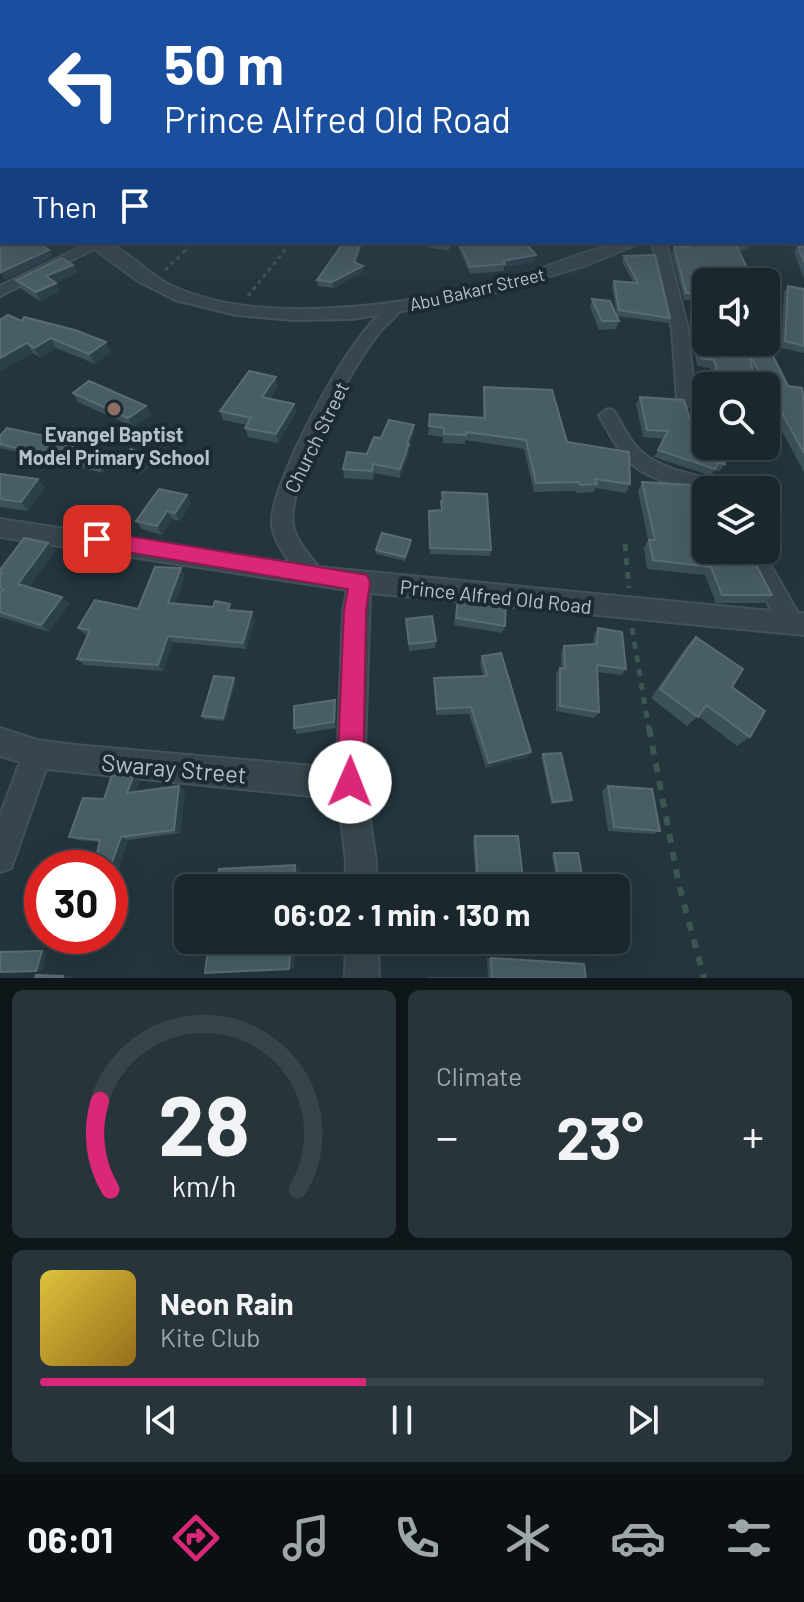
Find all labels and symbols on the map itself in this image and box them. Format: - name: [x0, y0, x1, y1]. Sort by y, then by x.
- street label: Abu Bakarr Street: [407, 263, 547, 315]
- street label: Church Street: [279, 378, 353, 496]
- marker: Evangel Baptist Model Primary School: [105, 400, 123, 418]
- place label: Evangel Baptist Model Primary School: [18, 422, 210, 469]
- pin: [63, 505, 131, 573]
- street label: Prince Alfred Old Road: [399, 574, 593, 618]
- position arrow: [308, 740, 392, 824]
- street label: Swaray Street: [100, 747, 248, 789]
- speed limit sign: 30: [24, 850, 128, 954]

